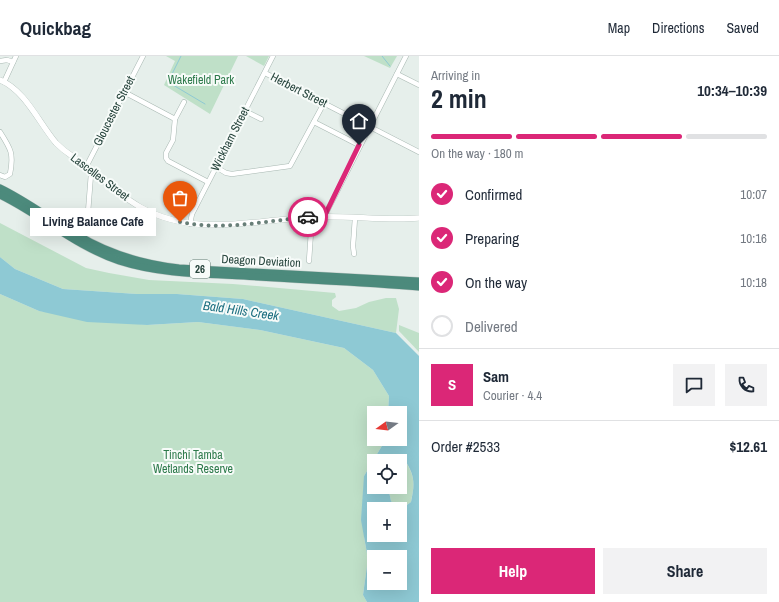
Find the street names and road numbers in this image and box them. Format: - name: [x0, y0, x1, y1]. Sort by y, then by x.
- street label: Herbert Street: [268, 69, 330, 111]
- street label: Gloucester Street: [89, 73, 139, 149]
- street label: Wickham Street: [207, 104, 253, 174]
- street label: Lascelles Street: [67, 150, 133, 205]
- street label: Deagon Deviation: [221, 251, 301, 271]
- road number: 26: [190, 260, 210, 278]

